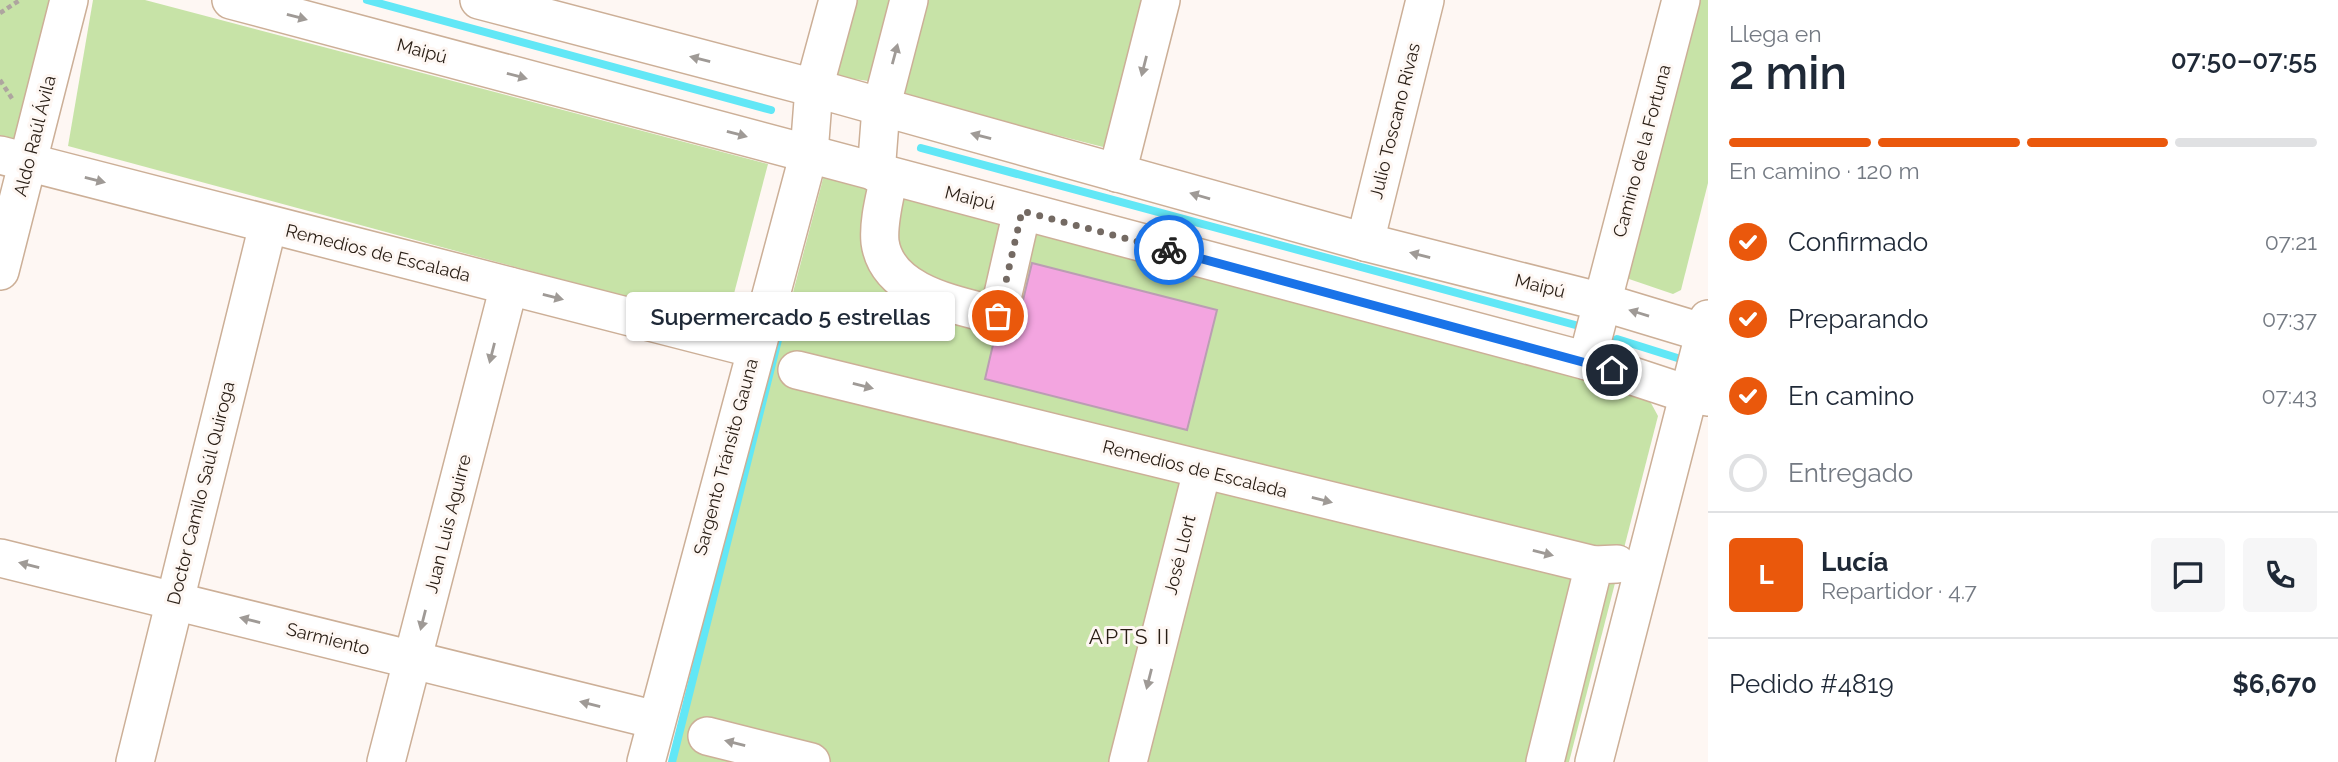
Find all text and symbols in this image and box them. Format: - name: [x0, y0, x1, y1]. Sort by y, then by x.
- one-way arrow: [287, 13, 308, 23]
- text: Llega en: [1729, 20, 1822, 47]
- street label: Maipú: [395, 34, 450, 67]
- street label: Julio Toscano Rivas: [1365, 40, 1424, 201]
- one-way arrow: [890, 43, 901, 65]
- text: 07:50–07:55: [2171, 45, 2317, 75]
- text: 2 min: [1729, 46, 1847, 100]
- one-way arrow: [689, 53, 711, 64]
- one-way arrow: [1138, 55, 1149, 77]
- street label: Camino de la Fortuna: [1608, 62, 1675, 240]
- one-way arrow: [506, 71, 528, 82]
- street label: Aldo Raúl Ávila: [8, 73, 60, 199]
- one-way arrow: [726, 129, 748, 140]
- one-way arrow: [969, 130, 991, 141]
- text: En camino · 120 m: [1729, 157, 1920, 184]
- one-way arrow: [84, 175, 106, 186]
- street label: Maipú: [943, 181, 998, 214]
- one-way arrow: [1189, 190, 1211, 201]
- courier: [1134, 215, 1204, 285]
- street label: Remedios de Escalada: [284, 219, 473, 286]
- icon: check: [1729, 223, 1767, 261]
- text: Confirmado: [1788, 227, 1928, 257]
- text: 07:21: [2265, 228, 2317, 255]
- icon: bike: [1150, 231, 1188, 269]
- one-way arrow: [1408, 249, 1430, 260]
- street label: Maipú: [1513, 269, 1568, 302]
- pin: [968, 286, 1028, 346]
- one-way arrow: [542, 292, 564, 303]
- callout: Supermercado 5 estrellas: [627, 292, 956, 340]
- icon: bag: [979, 297, 1017, 335]
- icon: check: [1729, 300, 1767, 338]
- text: Supermercado 5 estrellas: [650, 303, 931, 330]
- text: Preparando: [1788, 304, 1928, 334]
- text: 07:37: [2262, 305, 2317, 332]
- one-way arrow: [1629, 308, 1650, 318]
- pin: [1582, 340, 1642, 400]
- one-way arrow: [486, 342, 497, 364]
- icon: home: [1593, 351, 1631, 389]
- street label: Sargento Tránsito Gauna: [689, 356, 762, 558]
- icon: check: [1729, 377, 1767, 415]
- street label: Doctor Camilo Saúl Quiroga: [163, 379, 238, 607]
- one-way arrow: [852, 381, 874, 392]
- text: En camino: [1788, 381, 1914, 411]
- text: 07:43: [2262, 382, 2317, 409]
- street label: Remedios de Escalada: [1101, 435, 1290, 502]
- street label: Juan Luis Aguirre: [420, 452, 475, 596]
- text: Entregado: [1788, 458, 1913, 488]
- one-way arrow: [1311, 495, 1333, 506]
- street label: José Llort: [1159, 513, 1200, 597]
- button: chat: [2151, 538, 2225, 612]
- button: phone: [2243, 538, 2317, 612]
- text: Lucía: [1821, 547, 1888, 577]
- one-way arrow: [1532, 548, 1554, 559]
- one-way arrow: [18, 559, 40, 570]
- text: L: [1758, 560, 1774, 590]
- text: Repartidor · 4.7: [1821, 577, 1977, 604]
- one-way arrow: [417, 609, 428, 631]
- one-way arrow: [239, 614, 261, 625]
- street label: Sarmiento: [284, 618, 372, 659]
- district label: APTS II: [1089, 624, 1171, 649]
- one-way arrow: [1143, 668, 1154, 690]
- text: Pedido #4819: [1729, 669, 1894, 699]
- text: $6,670: [2232, 669, 2317, 699]
- one-way arrow: [579, 698, 601, 709]
- one-way arrow: [724, 737, 746, 748]

